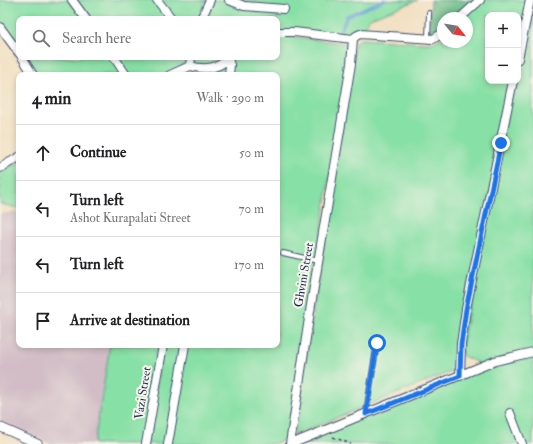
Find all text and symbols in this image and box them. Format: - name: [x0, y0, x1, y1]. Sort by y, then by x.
- north arrow: [437, 12, 473, 48]
- map controls: [485, 12, 521, 84]
- button: +: [485, 12, 521, 48]
- search box: [16, 16, 280, 60]
- icon: search: [30, 27, 52, 49]
- text: Search here: [62, 29, 131, 48]
- button: −: [485, 48, 521, 84]
- text: 4 min: [32, 88, 71, 109]
- text: Walk · 290 m: [196, 90, 264, 106]
- route end: [492, 134, 510, 152]
- icon: ahead: [32, 142, 54, 164]
- text: Continue: [70, 143, 126, 162]
- text: 50 m: [239, 145, 264, 161]
- text: Turn left: [70, 191, 124, 210]
- icon: left: [32, 198, 54, 220]
- text: 70 m: [239, 201, 264, 217]
- text: Ashot Kurapalati Street: [70, 210, 191, 226]
- street label: Ghvini Street: [291, 241, 317, 309]
- icon: left: [32, 254, 54, 276]
- text: Turn left: [70, 255, 124, 274]
- text: 170 m: [234, 257, 264, 273]
- icon: arrive: [32, 310, 54, 332]
- text: Arrive at destination: [70, 311, 190, 330]
- route start: [368, 334, 386, 352]
- street label: Vazi Street: [131, 366, 155, 420]

